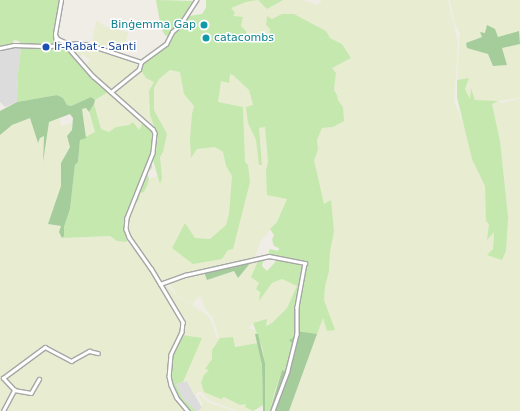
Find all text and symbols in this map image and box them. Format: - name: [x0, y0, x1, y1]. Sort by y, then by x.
- place label: Binġemma Gap: [111, 18, 196, 32]
- marker: Binġemma Gap: [199, 20, 209, 30]
- place label: catacombs: [214, 31, 274, 45]
- marker: catacombs: [201, 33, 211, 43]
- place label: Ir-Rabat - Santi: [54, 40, 136, 54]
- marker: Ir-Rabat - Santi: [41, 42, 51, 52]

